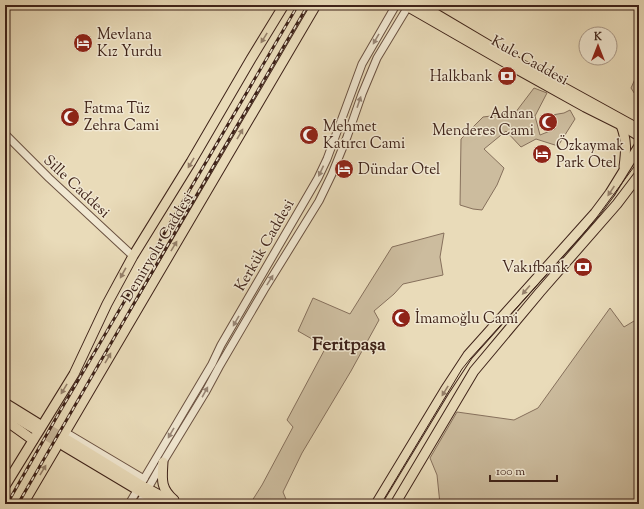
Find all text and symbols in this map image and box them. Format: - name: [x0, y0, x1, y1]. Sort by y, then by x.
- place label: Mevlana Kız Yurdu: [97, 25, 162, 63]
- north arrow: [578, 26, 618, 66]
- text: K: [593, 29, 602, 45]
- street label: Kule Caddesi: [487, 31, 572, 91]
- hotel icon: Mevlana Kız Yurdu: [72, 32, 94, 54]
- one-way arrow: [260, 33, 268, 43]
- one-way arrow: [373, 33, 380, 45]
- bank icon: Halkbank: [496, 65, 518, 87]
- place label: Halkbank: [430, 67, 493, 88]
- one-way arrow: [356, 95, 362, 107]
- place label: Fatma Tüz Zehra Cami: [84, 99, 159, 137]
- place label: Adnan Menderes Cami: [432, 104, 534, 142]
- mosque icon: Fatma Tüz Zehra Cami: [59, 106, 81, 128]
- mosque icon: Adnan Menderes Cami: [537, 111, 559, 133]
- place label: Mehmet Katırcı Cami: [323, 117, 405, 155]
- mosque icon: Mehmet Katırcı Cami: [298, 124, 320, 146]
- one-way arrow: [237, 128, 244, 140]
- place label: Özkaymak Park Otel: [556, 135, 624, 174]
- hotel icon: Özkaymak Park Otel: [531, 143, 553, 165]
- street label: Sille Caddesi: [38, 151, 114, 223]
- one-way arrow: [187, 158, 195, 168]
- hotel icon: Dündar Otel: [333, 158, 355, 180]
- place label: Dündar Otel: [358, 160, 440, 181]
- one-way arrow: [318, 166, 324, 177]
- one-way arrow: [607, 186, 615, 196]
- street label: Demiryolu Caddesi: [117, 189, 199, 307]
- street label: Kerkük Caddesi: [230, 196, 300, 296]
- one-way arrow: [170, 241, 178, 251]
- bank icon: Vakıfbank: [572, 256, 594, 278]
- place label: Vakıfbank: [502, 258, 569, 279]
- one-way arrow: [120, 268, 127, 279]
- one-way arrow: [266, 275, 274, 285]
- one-way arrow: [522, 284, 531, 295]
- mosque icon: İmamoğlu Cami: [390, 307, 412, 329]
- place label: İmamoğlu Cami: [415, 308, 518, 330]
- one-way arrow: [232, 315, 239, 326]
- district label: Feritpaşa: [312, 332, 386, 359]
- one-way arrow: [105, 352, 112, 364]
- one-way arrow: [61, 383, 68, 395]
- one-way arrow: [201, 386, 208, 398]
- one-way arrow: [441, 386, 449, 396]
- one-way arrow: [167, 427, 174, 439]
- scale bar: [490, 457, 557, 483]
- text: 100 m: [496, 463, 525, 481]
- one-way arrow: [39, 465, 46, 476]

